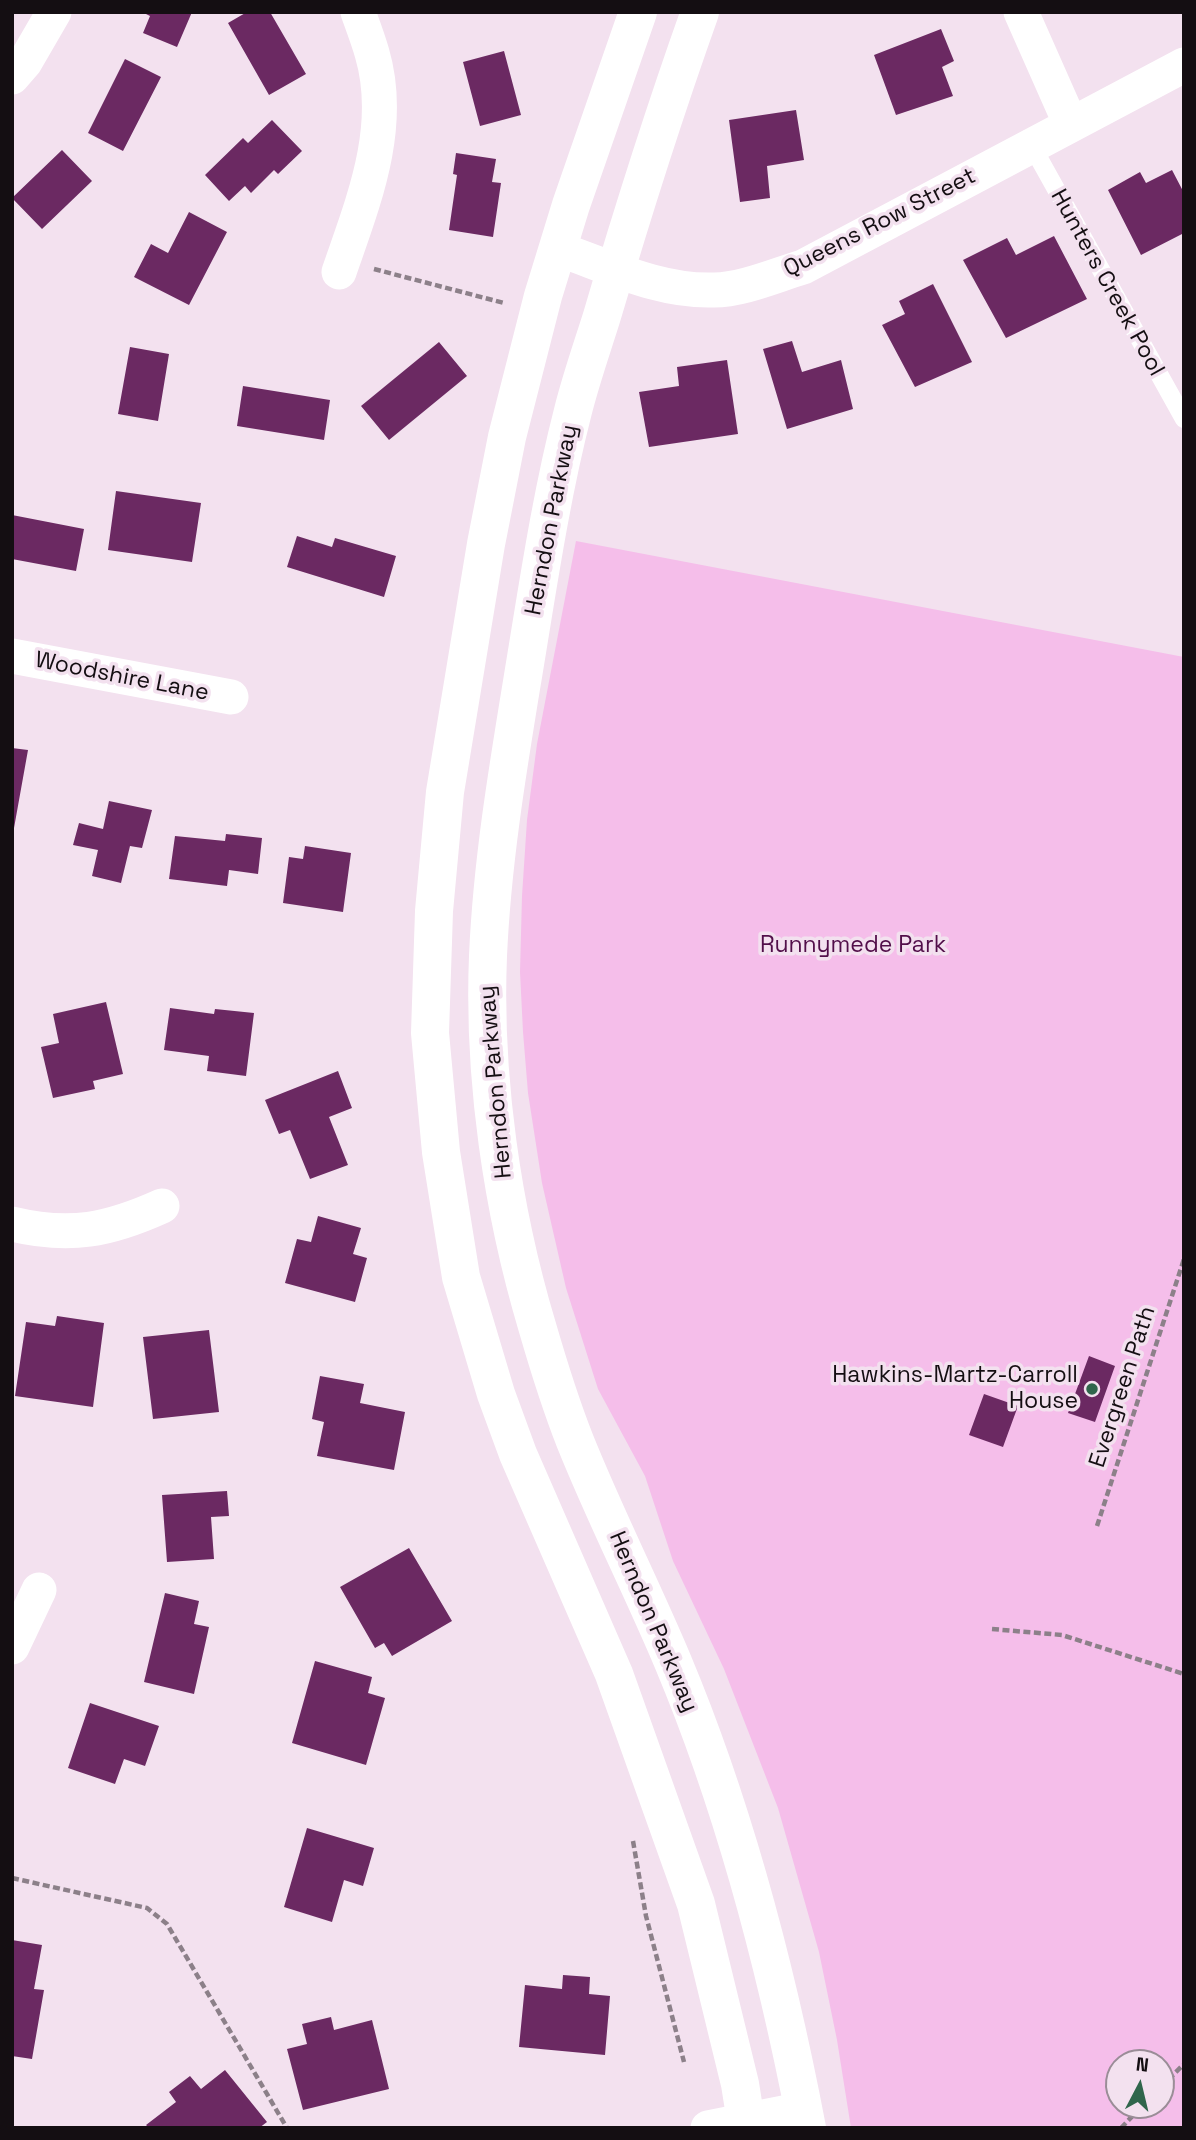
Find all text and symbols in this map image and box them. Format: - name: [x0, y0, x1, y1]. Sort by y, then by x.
- street label: Queens Row Street: [779, 163, 981, 283]
- street label: Hunters Creek Pool: [1044, 185, 1170, 381]
- street label: Herndon Parkway: [520, 422, 584, 618]
- street label: Woodshire Lane: [33, 647, 211, 707]
- park label: Runnymede Park: [760, 932, 946, 960]
- street label: Herndon Parkway: [474, 984, 518, 1180]
- street label: Evergreen Path: [1084, 1303, 1162, 1471]
- place label: Hawkins-Martz-Carroll House: [832, 1362, 1078, 1416]
- marker: Hawkins-Martz-Carroll House: [1084, 1381, 1100, 1397]
- street label: Herndon Parkway: [602, 1528, 704, 1716]
- north arrow: [1105, 2049, 1175, 2119]
- text: N: [1135, 2051, 1150, 2078]

